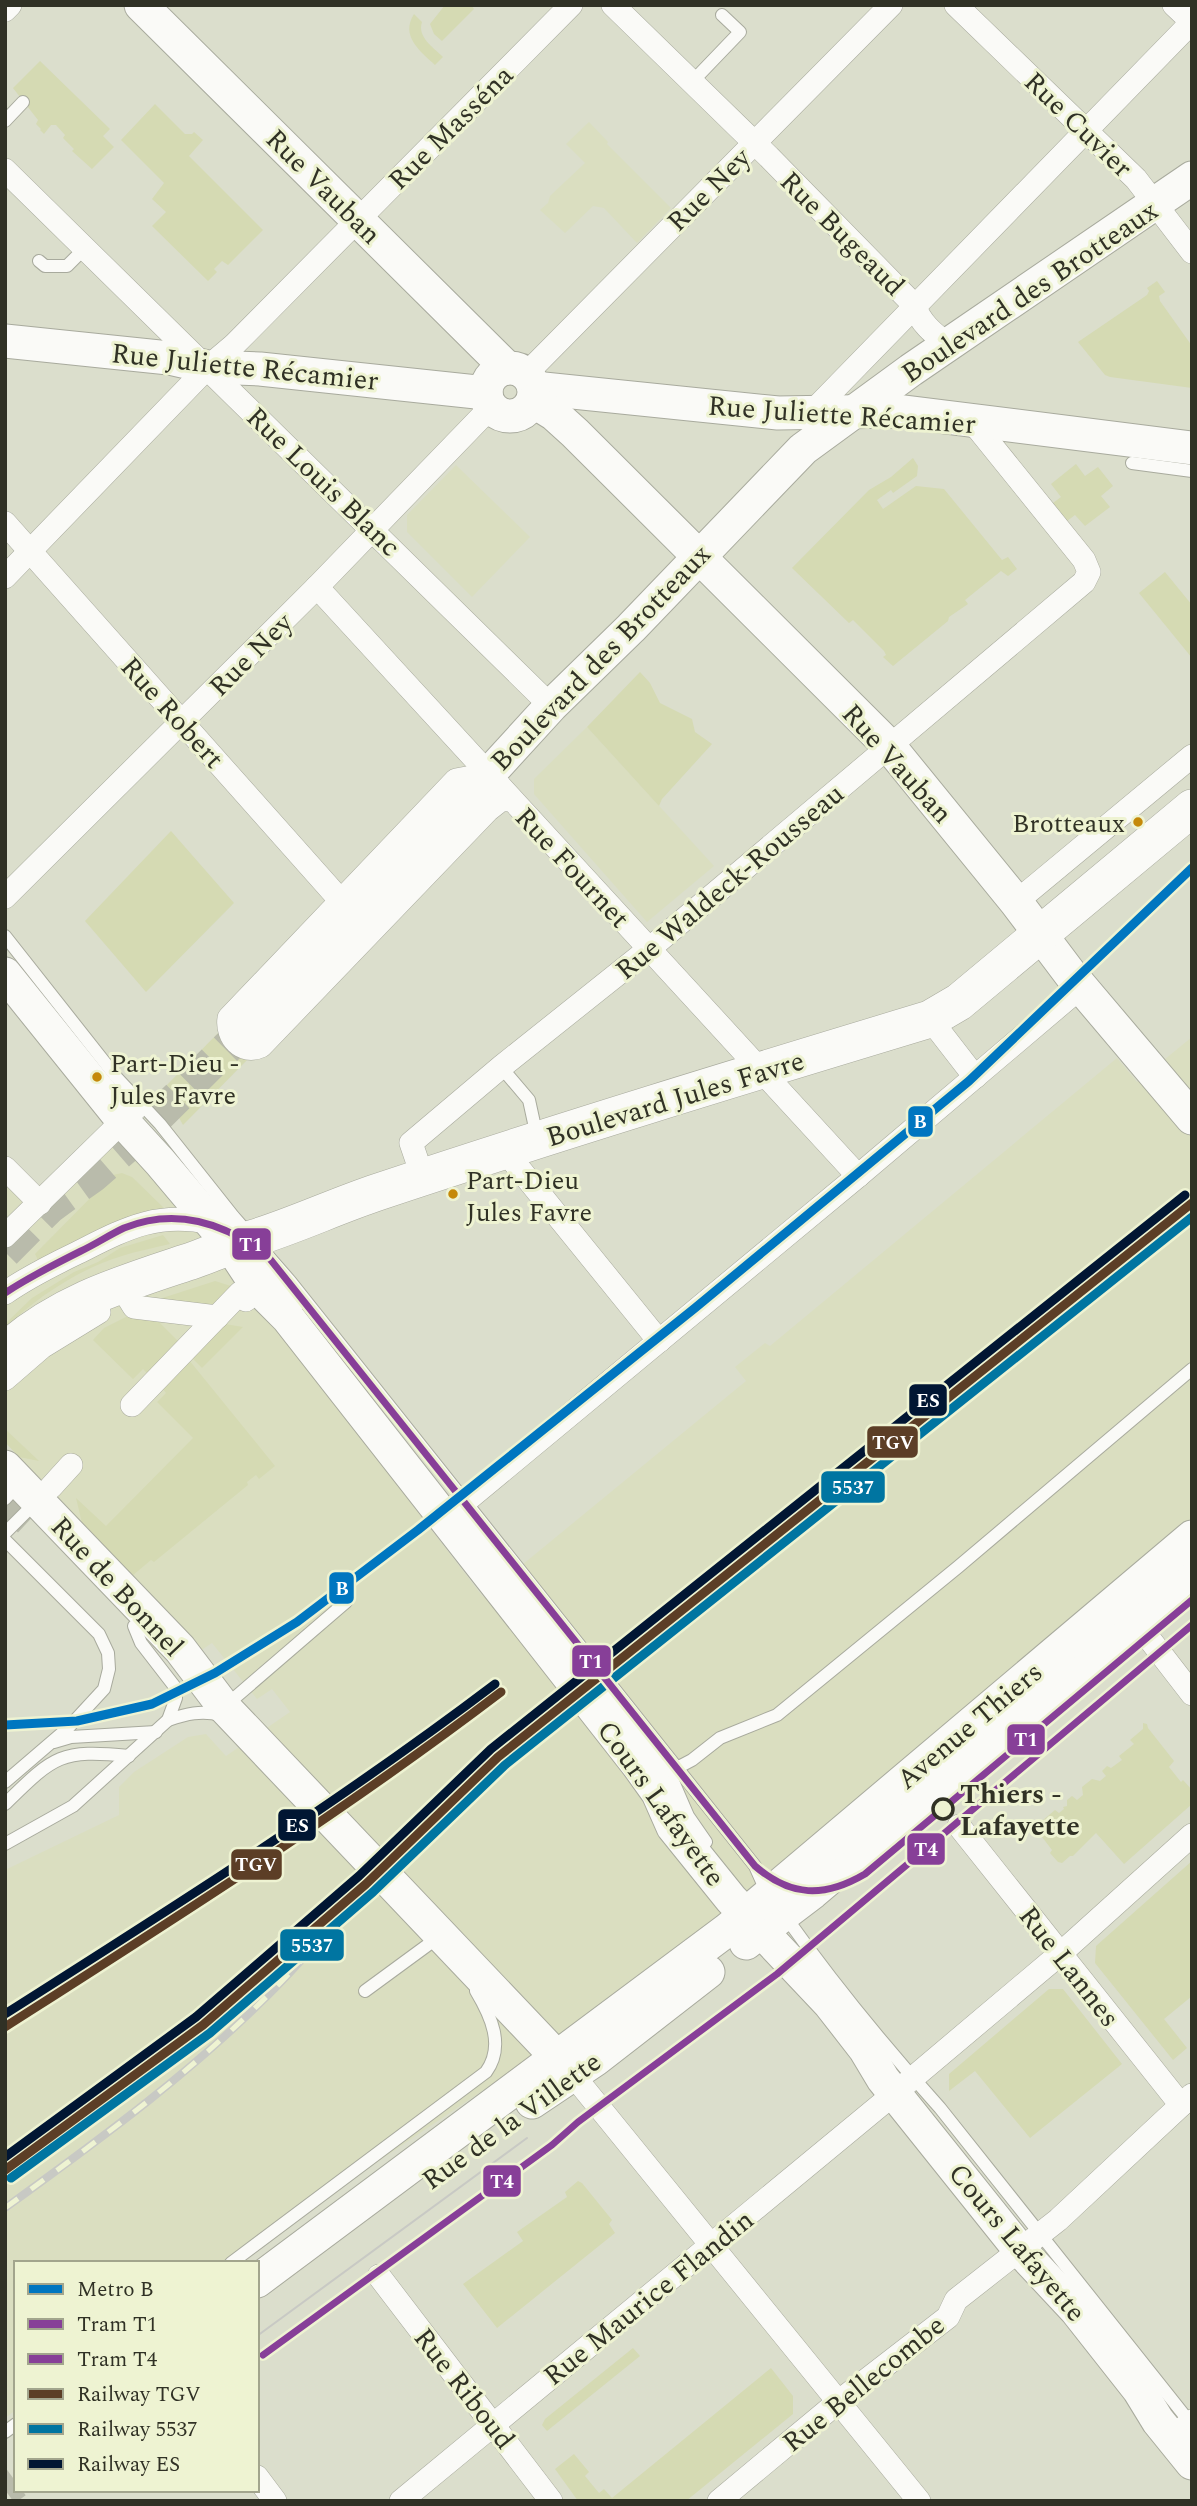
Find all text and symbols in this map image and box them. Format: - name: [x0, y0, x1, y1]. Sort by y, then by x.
- street label: Rue Masséna: [378, 55, 524, 201]
- street label: Rue Cuvier: [1014, 62, 1142, 188]
- street label: Rue Vauban: [255, 119, 391, 255]
- street label: Rue Ney: [657, 137, 762, 242]
- street label: Rue Bugeaud: [769, 161, 915, 307]
- street label: Boulevard des Brotteaux: [893, 190, 1167, 395]
- street label: Rue Juliette Récamier: [109, 332, 381, 403]
- street label: Rue Juliette Récamier: [706, 385, 977, 446]
- street label: Rue Louis Blanc: [236, 397, 410, 567]
- street label: Boulevard des Brotteaux: [481, 534, 722, 782]
- street label: Rue Ney: [199, 602, 304, 707]
- street label: Rue Robert: [110, 647, 234, 779]
- street label: Rue Vauban: [831, 694, 963, 834]
- street label: Rue Waldeck-Rousseau: [606, 773, 854, 991]
- street label: Rue Fournet: [504, 797, 640, 939]
- place label: Brotteaux: [1012, 804, 1125, 844]
- marker: Brotteaux: [1131, 815, 1145, 829]
- street label: Boulevard Jules Favre: [541, 1040, 810, 1159]
- place label: Part-Dieu - Jules Favre: [110, 1044, 239, 1116]
- marker: Part-Dieu - Jules Favre: [90, 1070, 104, 1084]
- line badge: B: [907, 1105, 934, 1138]
- text: B: [913, 1108, 927, 1137]
- place label: Part-Dieu Jules Favre: [466, 1161, 592, 1233]
- marker: Part-Dieu Jules Favre: [446, 1187, 460, 1201]
- line badge: T1: [231, 1227, 272, 1261]
- text: T1: [239, 1231, 263, 1260]
- line badge: ES: [908, 1383, 948, 1417]
- text: ES: [916, 1387, 940, 1416]
- line badge: TGV: [866, 1425, 919, 1459]
- text: TGV: [872, 1429, 914, 1458]
- line badge: 5537: [820, 1470, 886, 1504]
- text: 5537: [832, 1474, 874, 1503]
- street label: Rue de Bonnel: [40, 1507, 194, 1667]
- line badge: B: [328, 1571, 355, 1605]
- text: B: [335, 1575, 349, 1604]
- line badge: T1: [571, 1644, 612, 1678]
- text: T1: [579, 1648, 603, 1677]
- street label: Avenue Thiers: [887, 1652, 1053, 1800]
- street label: Cours Lafayette: [586, 1712, 736, 1896]
- line badge: T1: [1006, 1723, 1046, 1756]
- text: T1: [1014, 1726, 1038, 1755]
- place label: Thiers - Lafayette: [960, 1773, 1080, 1848]
- marker: Thiers - Lafayette: [932, 1798, 954, 1820]
- line badge: ES: [277, 1808, 317, 1842]
- text: ES: [285, 1812, 309, 1841]
- line badge: T4: [906, 1832, 946, 1866]
- text: T4: [914, 1836, 938, 1865]
- line badge: TGV: [230, 1848, 283, 1881]
- text: TGV: [235, 1851, 277, 1880]
- street label: Rue Lannes: [1007, 1897, 1130, 2037]
- line badge: 5537: [279, 1928, 345, 1962]
- text: 5537: [291, 1932, 333, 1961]
- street label: Rue de la Villette: [413, 2041, 611, 2201]
- street label: Cours Lafayette: [937, 2154, 1096, 2332]
- line badge: T4: [482, 2164, 522, 2198]
- text: T4: [490, 2168, 514, 2197]
- street label: Rue Maurice Flandin: [534, 2200, 764, 2397]
- legend: [14, 2261, 259, 2492]
- text: Metro B: [77, 2274, 154, 2306]
- street label: Rue Bellecombe: [773, 2305, 955, 2463]
- text: Tram T1: [77, 2309, 157, 2341]
- street label: Rue Riboud: [402, 2319, 525, 2459]
- text: Tram T4: [77, 2344, 158, 2376]
- text: Railway TGV: [77, 2379, 201, 2411]
- text: Railway 5537: [77, 2414, 197, 2446]
- text: Railway ES: [77, 2449, 180, 2481]

